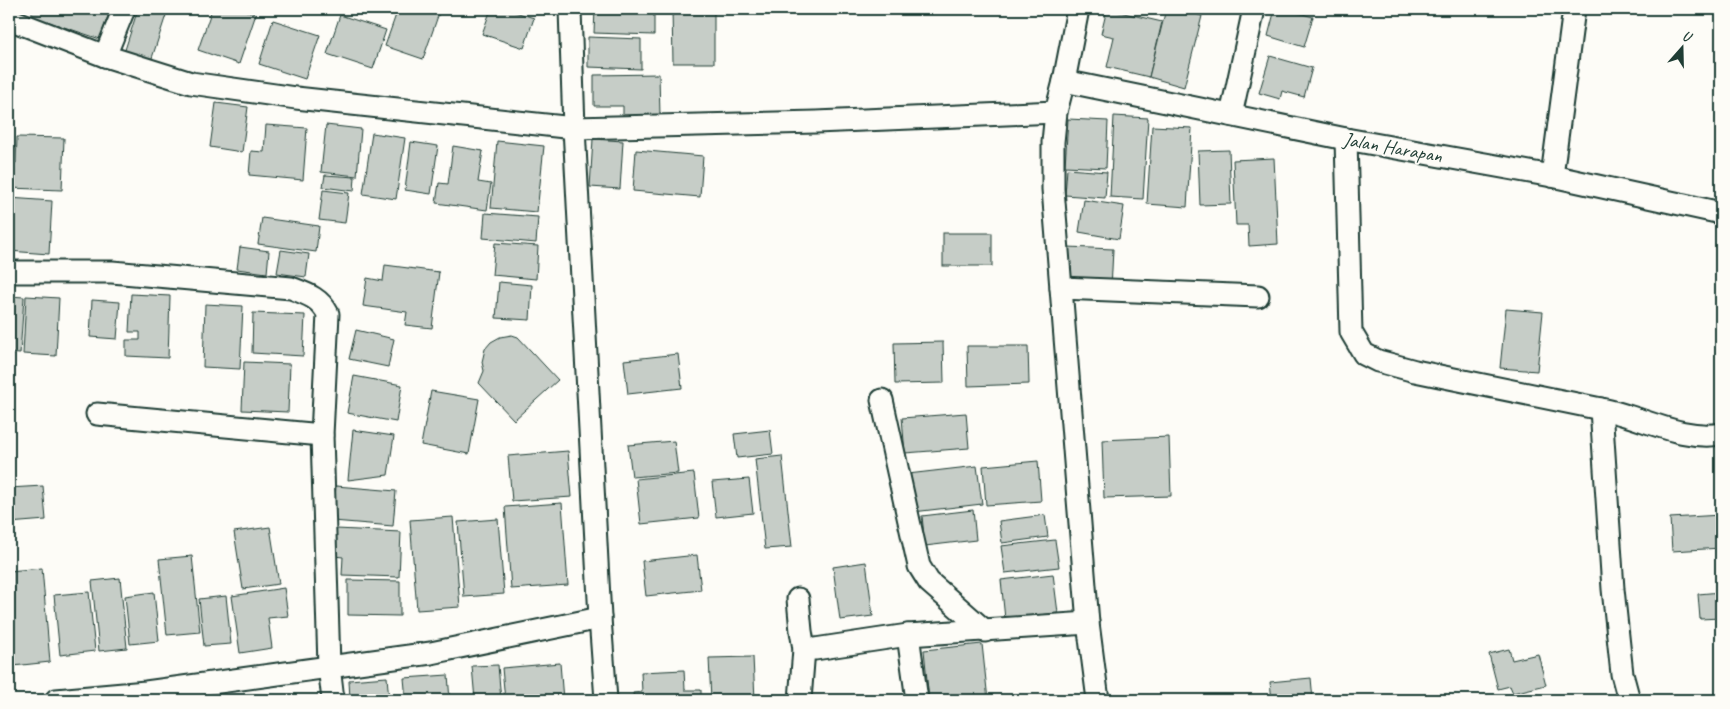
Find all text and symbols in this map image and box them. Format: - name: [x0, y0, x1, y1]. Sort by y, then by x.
- north arrow: [1658, 22, 1708, 72]
- text: U: [1680, 27, 1695, 47]
- street label: Jalan Harapan: [1341, 126, 1445, 169]

